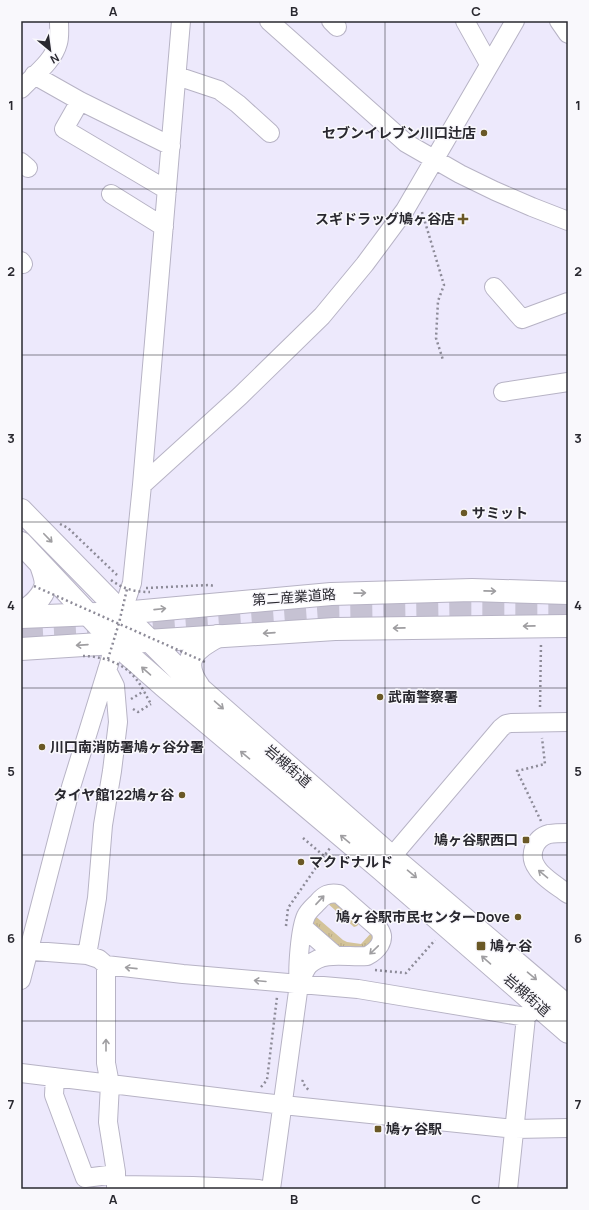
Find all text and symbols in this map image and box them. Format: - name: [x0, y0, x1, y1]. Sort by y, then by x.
- text: A: [109, 2, 118, 20]
- text: B: [290, 2, 298, 20]
- text: C: [471, 2, 481, 20]
- north arrow: [30, 30, 70, 70]
- text: N: [48, 51, 62, 68]
- text: 1: [8, 96, 14, 114]
- text: 1: [575, 96, 581, 114]
- place label: セブンイレブン川口辻店: [322, 123, 476, 142]
- marker: セブンイレブン川口辻店: [479, 128, 489, 138]
- place label: スギドラッグ鳩ヶ谷店: [315, 209, 455, 228]
- marker: スギドラッグ鳩ヶ谷店: [458, 214, 468, 224]
- text: 2: [7, 262, 15, 280]
- text: 2: [574, 262, 582, 280]
- text: 3: [7, 429, 15, 447]
- text: 3: [574, 429, 582, 447]
- place label: サミット: [472, 503, 528, 522]
- marker: サミット: [459, 508, 469, 518]
- one-way arrow: [43, 533, 53, 543]
- street label: 第二産業道路: [251, 584, 337, 609]
- one-way arrow: [483, 587, 496, 595]
- one-way arrow: [353, 590, 366, 597]
- text: 4: [7, 596, 15, 614]
- text: 4: [574, 596, 582, 614]
- one-way arrow: [153, 606, 166, 613]
- one-way arrow: [523, 622, 536, 630]
- one-way arrow: [393, 624, 406, 632]
- one-way arrow: [263, 630, 276, 637]
- one-way arrow: [76, 642, 89, 649]
- one-way arrow: [141, 666, 152, 675]
- place label: 武南警察署: [388, 687, 458, 706]
- marker: 武南警察署: [375, 692, 385, 702]
- one-way arrow: [214, 701, 224, 710]
- place label: 川口南消防署鳩ヶ谷分署: [50, 737, 204, 756]
- street label: 岩槻街道: [261, 740, 316, 791]
- marker: 川口南消防署鳩ヶ谷分署: [37, 742, 47, 752]
- one-way arrow: [240, 750, 251, 759]
- text: 5: [7, 762, 15, 780]
- text: 5: [574, 762, 582, 780]
- place label: タイヤ館122鳩ヶ谷: [54, 785, 175, 804]
- marker: タイヤ館122鳩ヶ谷: [177, 790, 187, 800]
- place label: 鳩ヶ谷駅西口: [434, 830, 518, 849]
- one-way arrow: [340, 834, 350, 843]
- marker: 鳩ヶ谷駅西口: [521, 835, 531, 845]
- place label: マクドナルド: [309, 852, 393, 871]
- marker: マクドナルド: [296, 857, 306, 867]
- one-way arrow: [406, 869, 417, 878]
- one-way arrow: [538, 869, 548, 878]
- one-way arrow: [315, 895, 325, 905]
- place label: 鳩ヶ谷駅市民センターDove: [336, 907, 510, 926]
- marker: 鳩ヶ谷駅市民センターDove: [513, 912, 523, 922]
- text: 6: [7, 929, 15, 947]
- text: 6: [574, 929, 582, 947]
- place label: 鳩ヶ谷: [490, 936, 533, 955]
- marker: 鳩ヶ谷: [475, 940, 487, 952]
- one-way arrow: [369, 945, 379, 955]
- one-way arrow: [481, 955, 491, 964]
- one-way arrow: [125, 964, 138, 972]
- street label: 岩槻街道: [500, 969, 555, 1020]
- one-way arrow: [527, 972, 537, 981]
- one-way arrow: [254, 977, 267, 984]
- one-way arrow: [102, 1039, 110, 1052]
- text: 7: [8, 1095, 15, 1113]
- text: 7: [575, 1095, 582, 1113]
- place label: 鳩ヶ谷駅: [386, 1119, 442, 1138]
- marker: 鳩ヶ谷駅: [373, 1124, 383, 1134]
- text: A: [109, 1190, 118, 1208]
- text: B: [290, 1190, 298, 1208]
- text: C: [471, 1190, 481, 1208]

